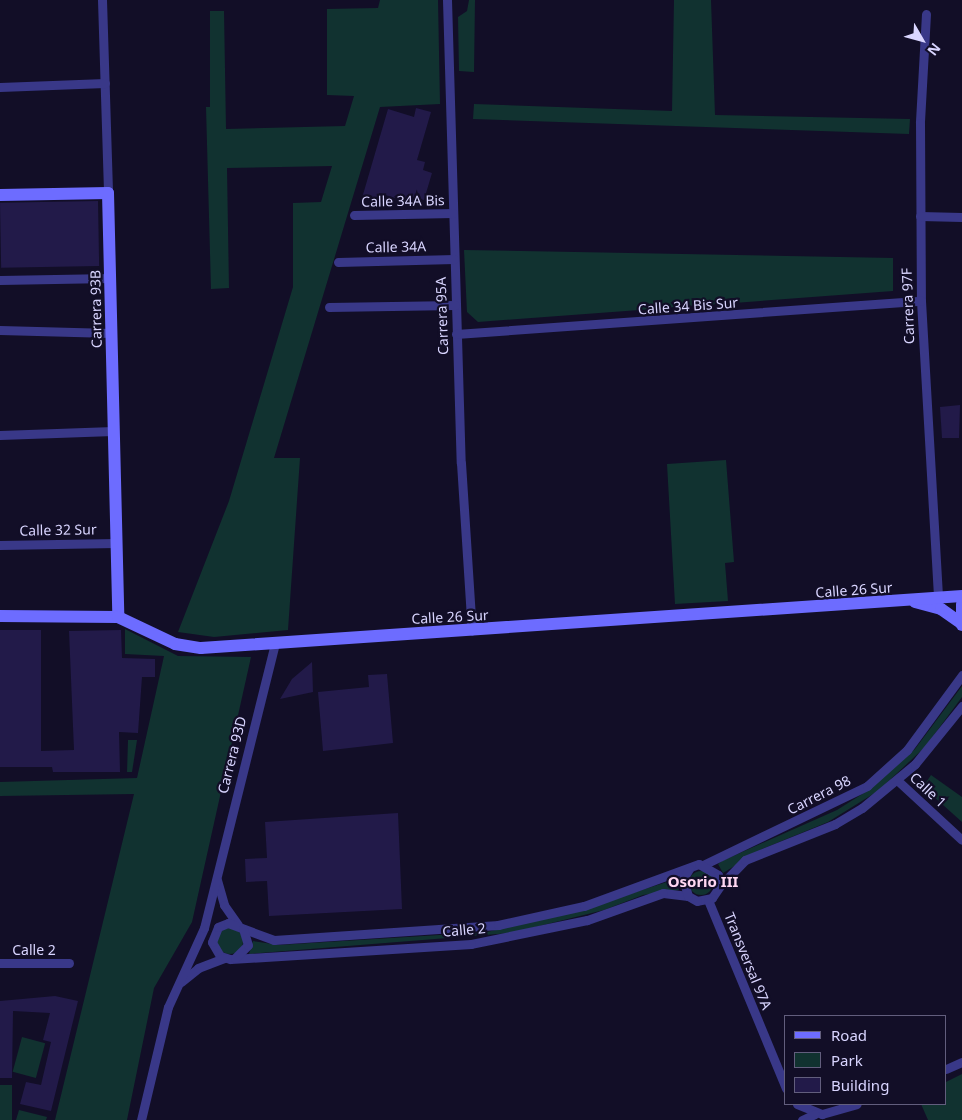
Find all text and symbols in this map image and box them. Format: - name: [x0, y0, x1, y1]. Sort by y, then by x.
- north arrow: [897, 15, 947, 65]
- text: N: [923, 39, 945, 60]
- street label: Calle 34A Bis: [361, 192, 445, 210]
- street label: Calle 34A: [366, 238, 426, 256]
- street label: Carrera 97F: [898, 268, 918, 344]
- street label: Carrera 93B: [87, 270, 105, 348]
- street label: Carrera 95A: [432, 277, 452, 355]
- street label: Calle 34 Bis Sur: [637, 294, 739, 318]
- street label: Calle 32 Sur: [19, 521, 97, 539]
- street label: Calle 26 Sur: [815, 579, 893, 601]
- street label: Calle 26 Sur: [411, 607, 489, 627]
- street label: Carrera 93D: [214, 715, 250, 795]
- street label: Calle 1: [906, 769, 950, 811]
- street label: Carrera 98: [784, 772, 854, 818]
- district label: Osorio III: [668, 873, 738, 891]
- street label: Transversal 97A: [721, 910, 775, 1012]
- street label: Calle 2: [442, 920, 486, 940]
- street label: Calle 2: [12, 942, 56, 958]
- legend: [784, 1015, 947, 1105]
- text: Road: [831, 1025, 867, 1045]
- text: Park: [831, 1050, 863, 1070]
- text: Building: [831, 1075, 889, 1095]

